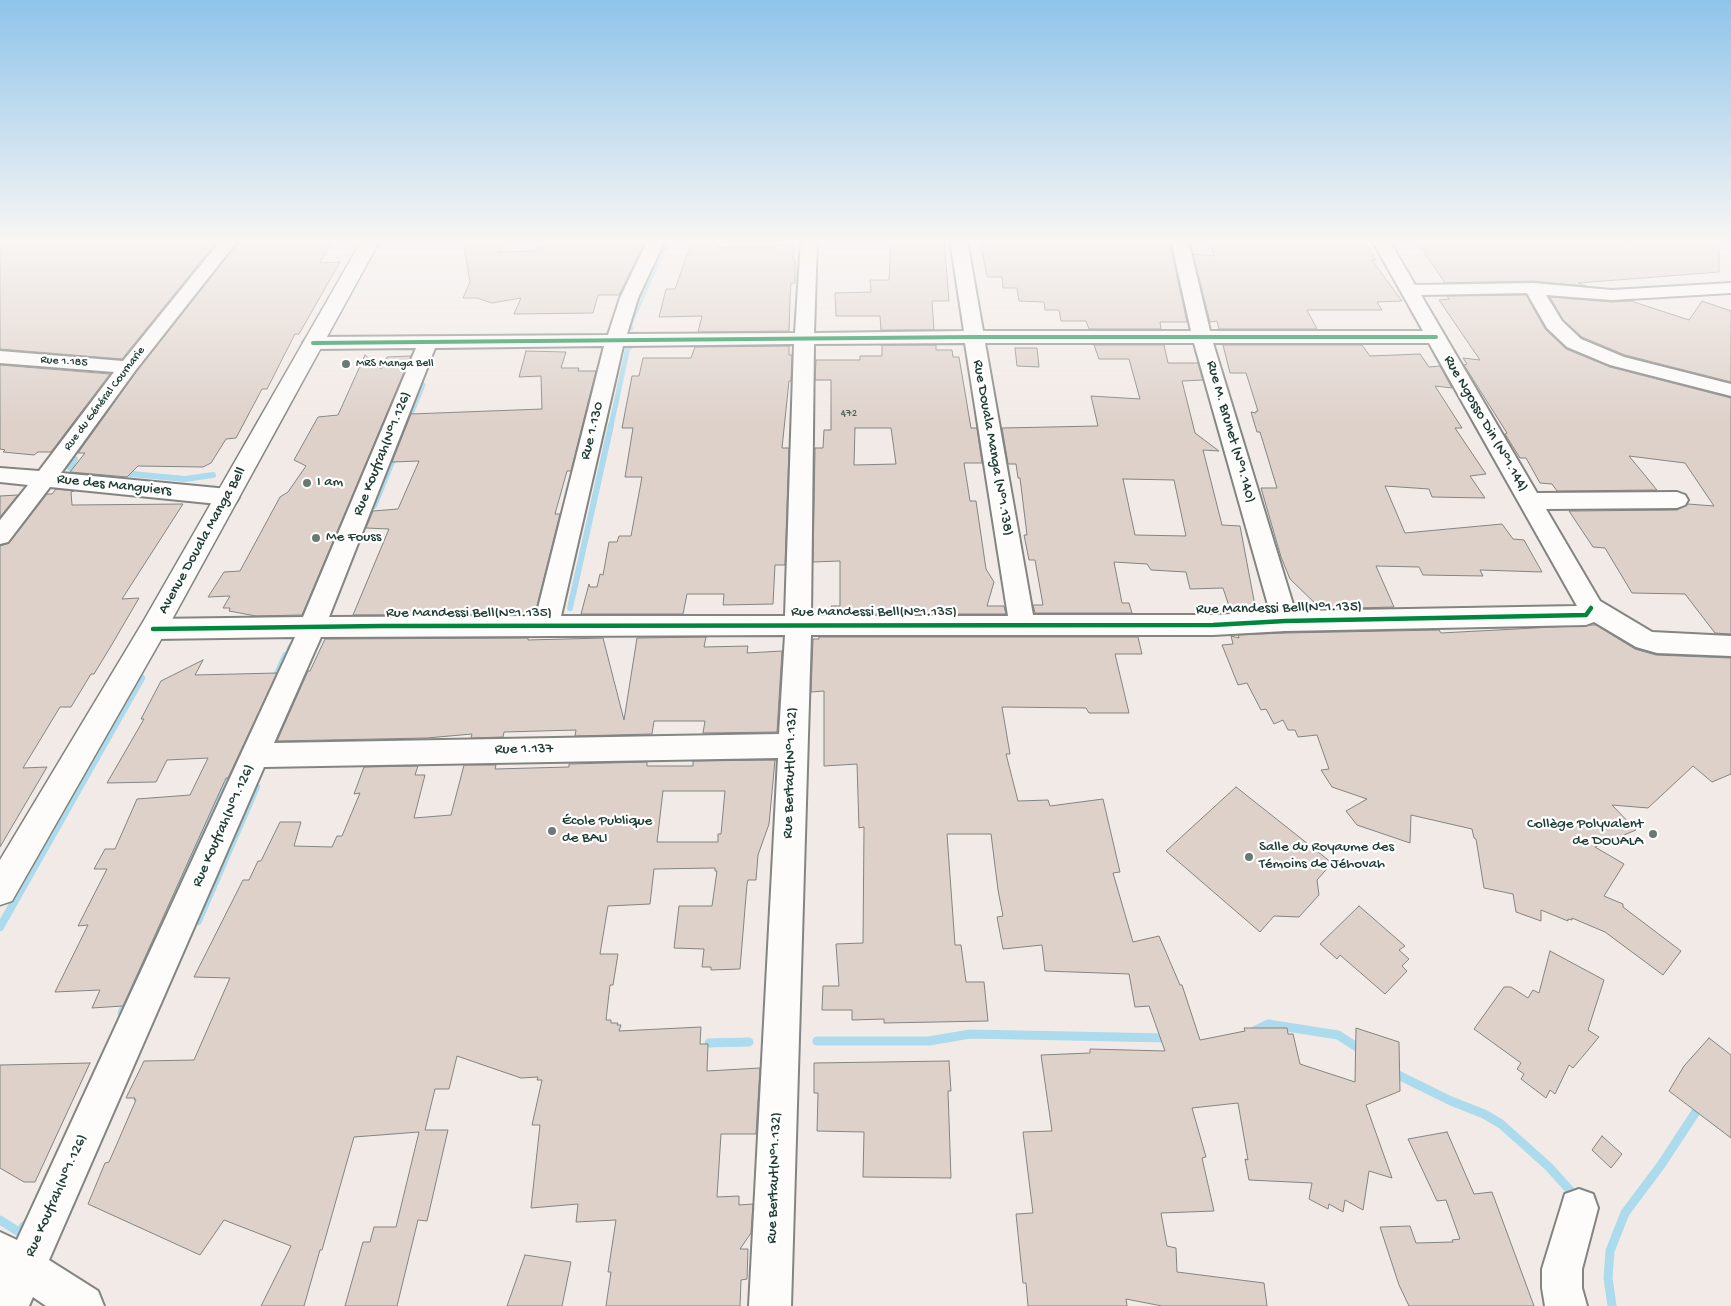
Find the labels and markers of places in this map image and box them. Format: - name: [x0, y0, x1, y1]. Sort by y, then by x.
- place label: MRS Manga Bell: [356, 357, 434, 371]
- marker: MRS Manga Bell: [340, 358, 352, 370]
- place label: I am: [317, 474, 343, 492]
- marker: I am: [301, 477, 313, 489]
- place label: Me Fouss: [326, 529, 381, 547]
- marker: Me Fouss: [310, 532, 322, 544]
- place label: École Publique de BALI: [562, 813, 652, 848]
- place label: Collège Polyvalent de DOUALA: [1527, 816, 1643, 851]
- marker: École Publique de BALI: [546, 825, 558, 837]
- marker: Collège Polyvalent de DOUALA: [1647, 828, 1659, 840]
- place label: Salle du Royaume des Témoins de Jéhovah: [1259, 839, 1394, 874]
- marker: Salle du Royaume des Témoins de Jéhovah: [1243, 851, 1255, 863]

